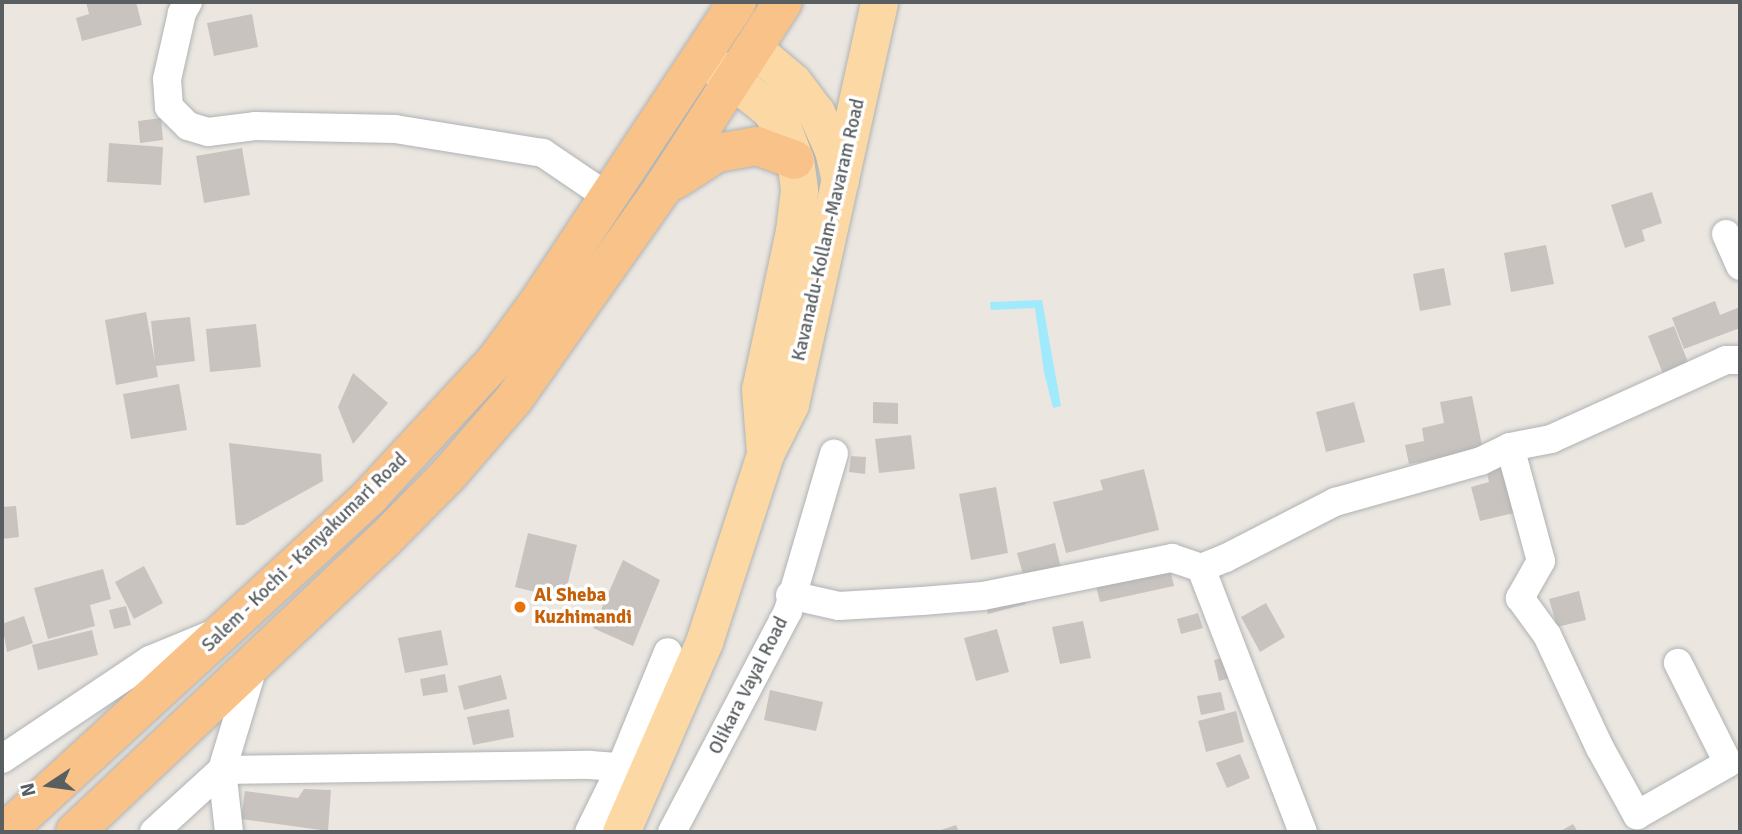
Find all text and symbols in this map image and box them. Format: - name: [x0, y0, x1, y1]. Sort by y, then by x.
- street label: Kavanadu-Kollam-Mavaram Road: [788, 97, 870, 363]
- street label: Salem - Kochi - Kanyakumari Road: [198, 449, 412, 657]
- place label: Al Sheba Kuzhimandi: [534, 585, 632, 629]
- marker: Al Sheba Kuzhimandi: [512, 599, 528, 615]
- street label: Olikara Vayal Road: [705, 613, 793, 759]
- north arrow: [14, 750, 84, 820]
- text: N: [15, 781, 42, 799]

